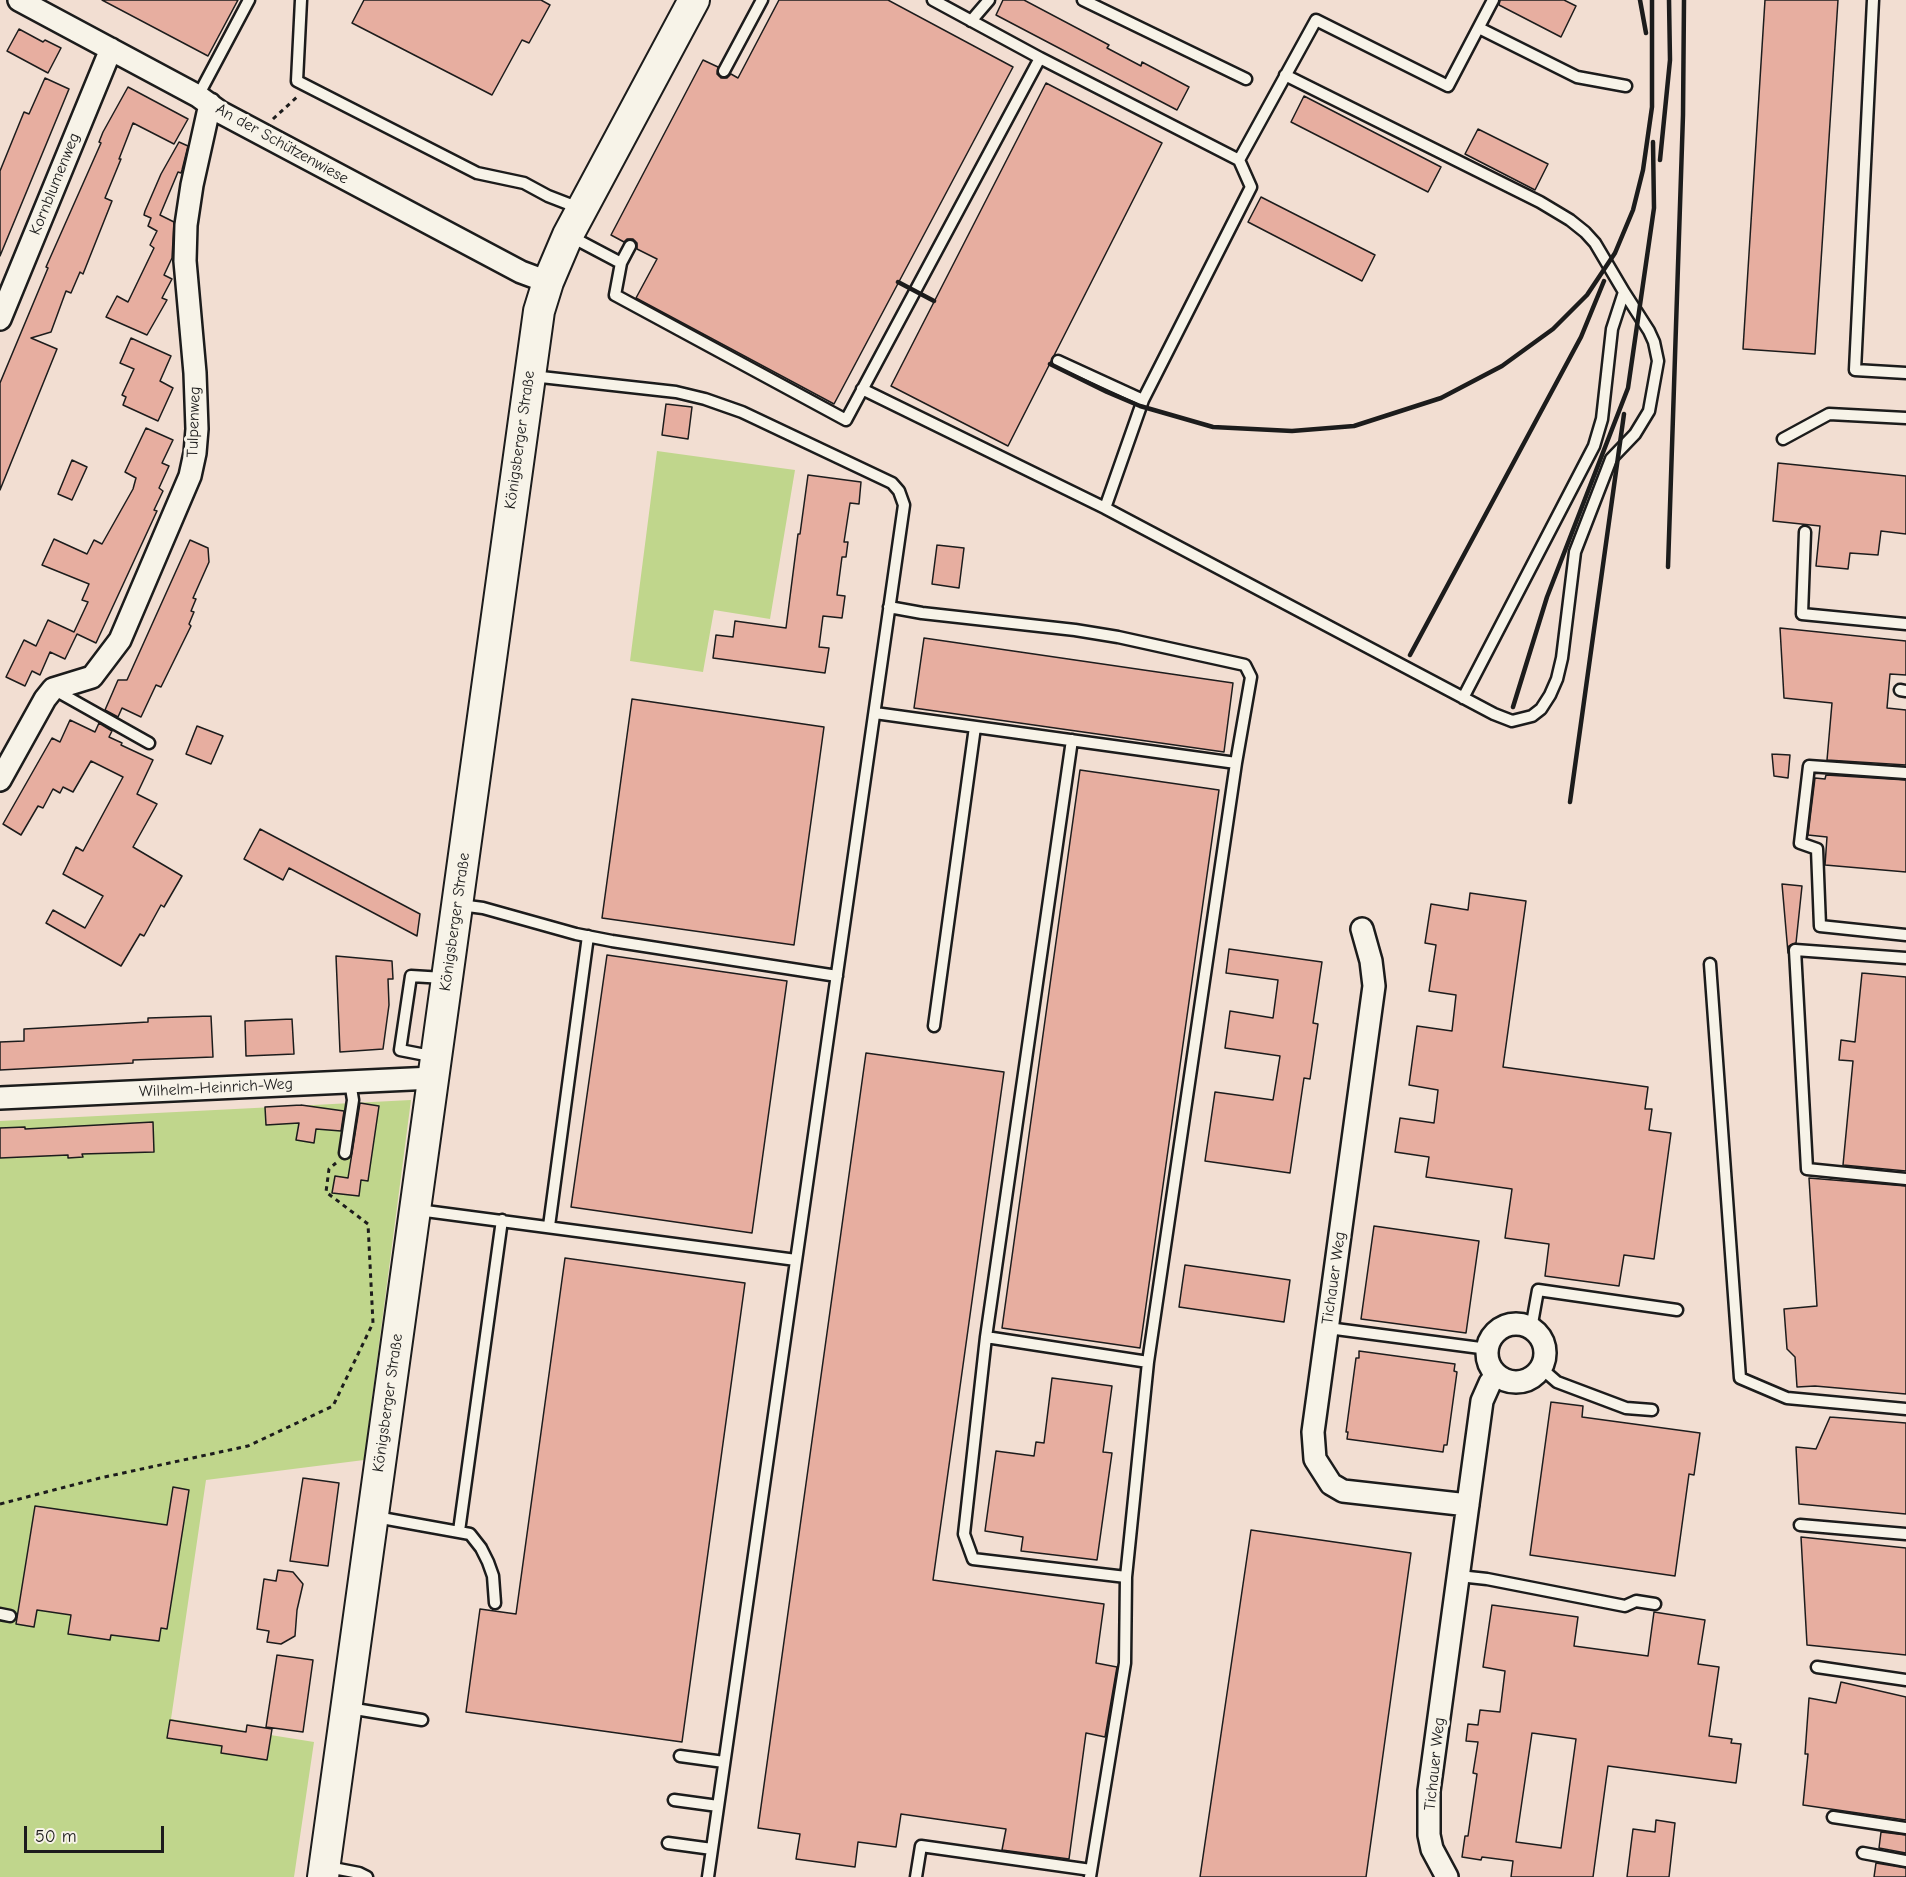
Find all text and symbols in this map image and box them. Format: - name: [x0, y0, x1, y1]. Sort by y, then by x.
- street label: An der Schützenwiese: [212, 100, 352, 188]
- street label: Kornblumenweg: [26, 130, 84, 238]
- street label: Königsberger Straße: [501, 369, 539, 511]
- street label: Tulpenweg: [183, 386, 205, 458]
- street label: Königsberger Straße: [436, 851, 474, 993]
- street label: Wilhelm-Heinrich-Weg: [138, 1074, 294, 1102]
- street label: Tichauer Weg: [1318, 1230, 1350, 1326]
- street label: Königsberger Straße: [369, 1332, 407, 1474]
- street label: Tichauer Weg: [1421, 1716, 1449, 1812]
- scale bar: [27, 1814, 166, 1852]
- text: 50 m: [35, 1826, 77, 1847]

